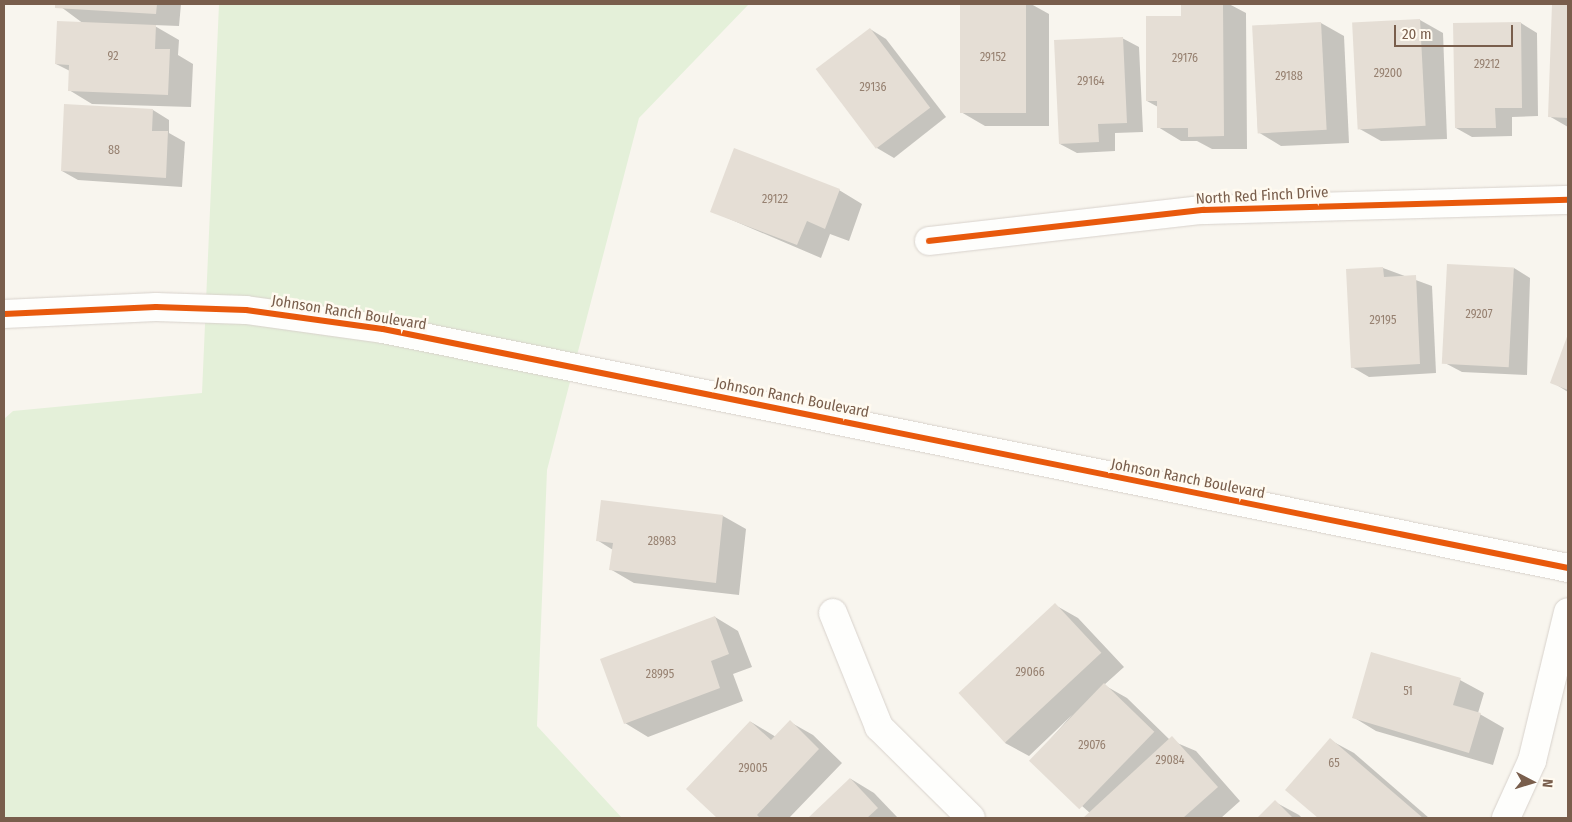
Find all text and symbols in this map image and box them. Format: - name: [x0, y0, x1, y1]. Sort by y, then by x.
- scale bar: [1397, 15, 1516, 47]
- text: 20 m: [1402, 25, 1432, 43]
- house number: 92: [108, 50, 118, 64]
- house number: 29152: [980, 51, 1006, 65]
- house number: 29176: [1172, 52, 1198, 66]
- house number: 29212: [1474, 58, 1500, 72]
- house number: 29200: [1374, 67, 1402, 81]
- house number: 29188: [1275, 70, 1303, 84]
- house number: 29164: [1077, 75, 1105, 89]
- house number: 29136: [860, 81, 886, 95]
- house number: 88: [108, 144, 120, 158]
- street label: North Red Finch Drive: [1195, 184, 1329, 208]
- house number: 29122: [762, 193, 788, 207]
- street label: Johnson Ranch Boulevard: [270, 292, 428, 334]
- house number: 29207: [1465, 308, 1493, 322]
- house number: 29195: [1370, 314, 1396, 328]
- street label: Johnson Ranch Boulevard: [713, 374, 871, 422]
- street label: Johnson Ranch Boulevard: [1109, 455, 1267, 503]
- house number: 28983: [648, 535, 676, 549]
- house number: 29066: [1015, 666, 1045, 680]
- house number: 28995: [646, 668, 674, 682]
- house number: 51: [1403, 685, 1413, 699]
- house number: 29076: [1078, 739, 1106, 753]
- house number: 29084: [1155, 754, 1185, 768]
- house number: 65: [1328, 757, 1340, 771]
- north arrow: [1507, 757, 1557, 807]
- house number: 29005: [738, 762, 768, 776]
- text: N: [1539, 778, 1556, 788]

